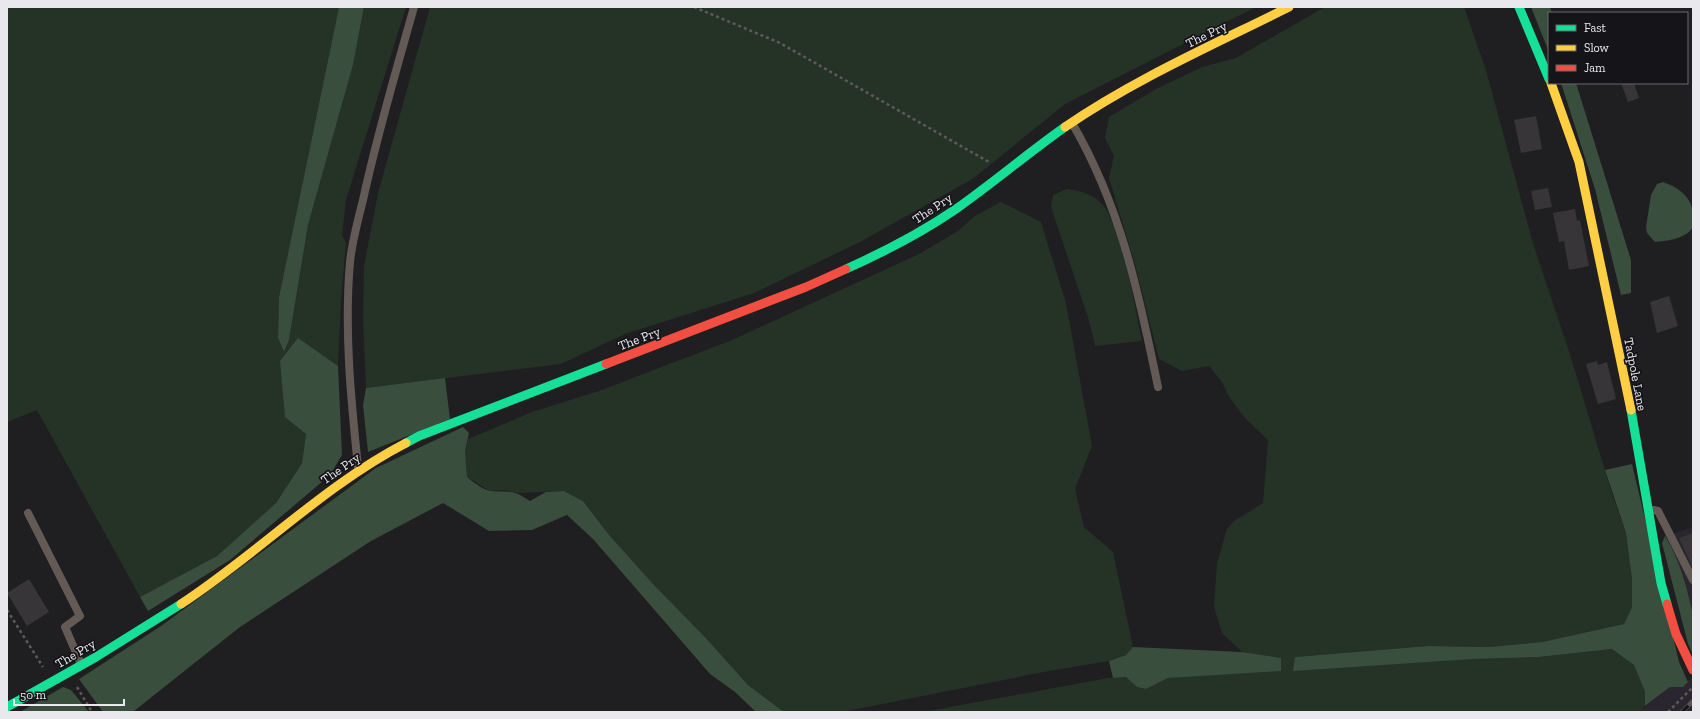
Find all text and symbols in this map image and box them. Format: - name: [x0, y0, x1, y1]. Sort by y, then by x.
- legend: [1548, 12, 1688, 84]
- street label: The Pry: [1183, 18, 1230, 51]
- text: Fast: [1584, 21, 1607, 35]
- text: Slow: [1584, 41, 1610, 55]
- text: Jam: [1584, 61, 1606, 75]
- street label: The Pry: [910, 190, 955, 227]
- street label: The Pry: [616, 323, 663, 353]
- street label: Tadpole Lane: [1621, 336, 1650, 412]
- street label: The Pry: [318, 449, 363, 487]
- street label: The Pry: [53, 635, 98, 671]
- scale bar: [14, 681, 124, 707]
- text: 50 m: [20, 688, 47, 702]

